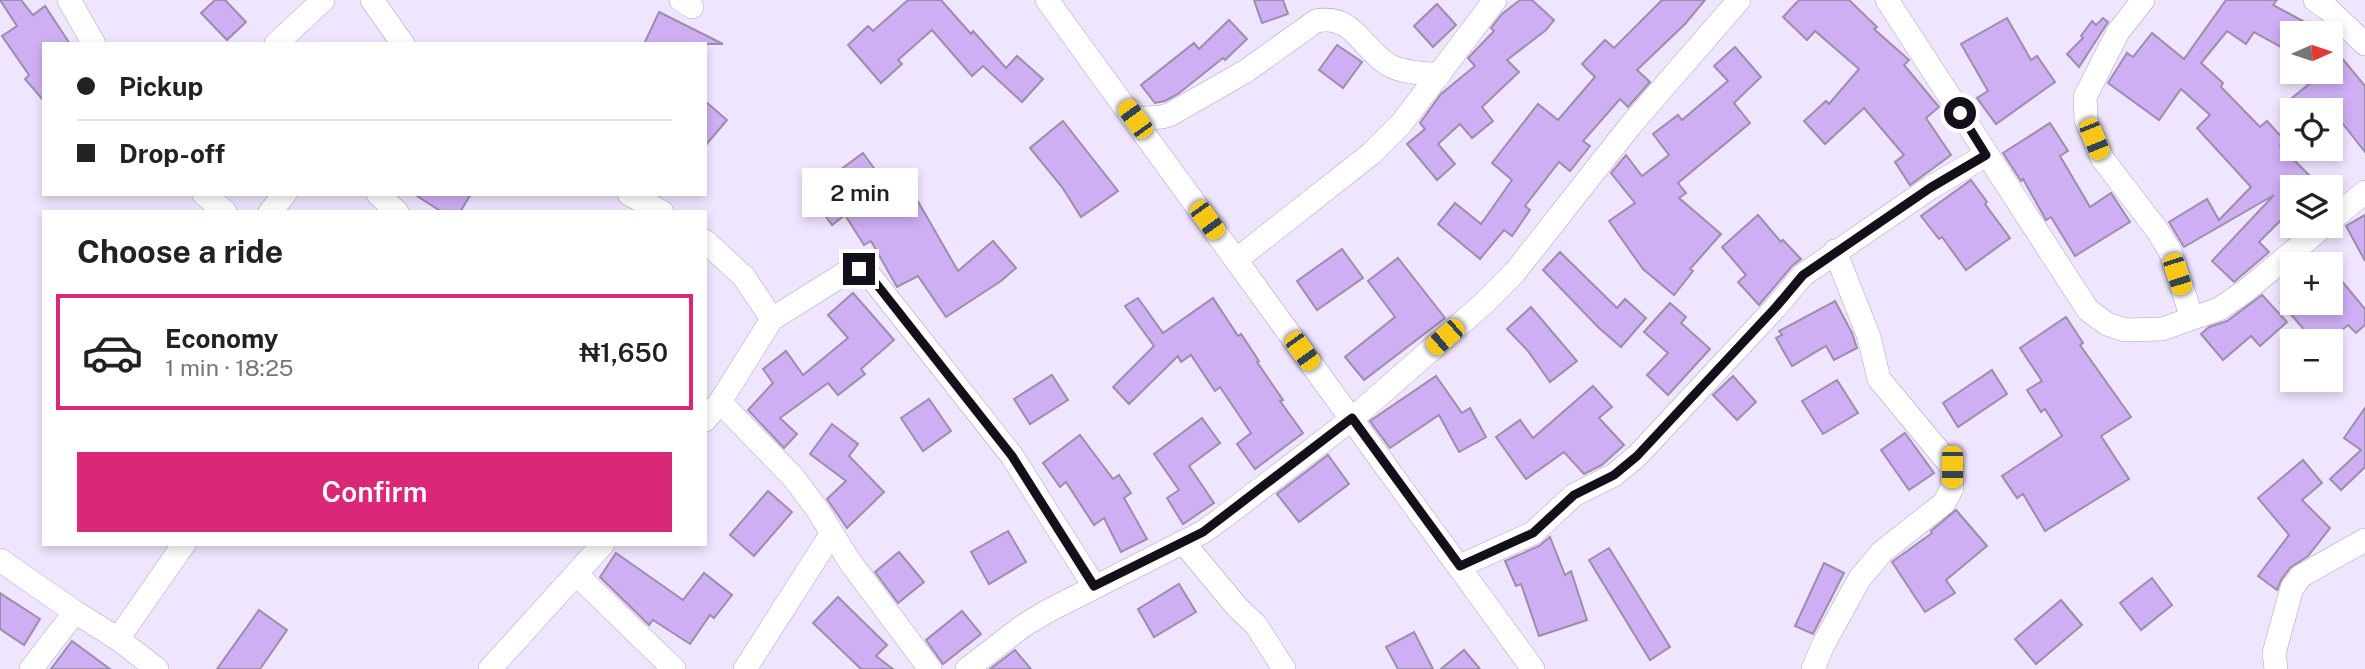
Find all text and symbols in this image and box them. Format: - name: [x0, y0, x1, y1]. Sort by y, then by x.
- north arrow: [2280, 21, 2343, 84]
- map controls: [2280, 21, 2343, 392]
- text: Pickup: [119, 71, 203, 102]
- car: [1115, 96, 1156, 142]
- route start: [1944, 97, 1976, 129]
- button: locate: [2280, 98, 2343, 161]
- car: [2077, 116, 2112, 162]
- text: Drop-off: [119, 138, 225, 169]
- callout: 2 min: [801, 168, 917, 216]
- button: layers: [2280, 175, 2343, 238]
- text: 2 min: [830, 179, 890, 206]
- car: [1187, 197, 1228, 243]
- text: Choose a ride: [77, 233, 283, 270]
- car: [2161, 251, 2194, 297]
- button: +: [2280, 252, 2343, 315]
- route end: [843, 253, 875, 285]
- car: [1423, 315, 1468, 359]
- icon: car: [81, 321, 144, 384]
- text: Economy: [165, 323, 278, 354]
- car: [1282, 328, 1323, 374]
- button: −: [2280, 329, 2343, 392]
- text: ₦1,650: [579, 337, 668, 368]
- text: 1 min · 18:25: [165, 354, 294, 381]
- car: [1942, 446, 1963, 488]
- button: Confirm: [77, 452, 672, 532]

